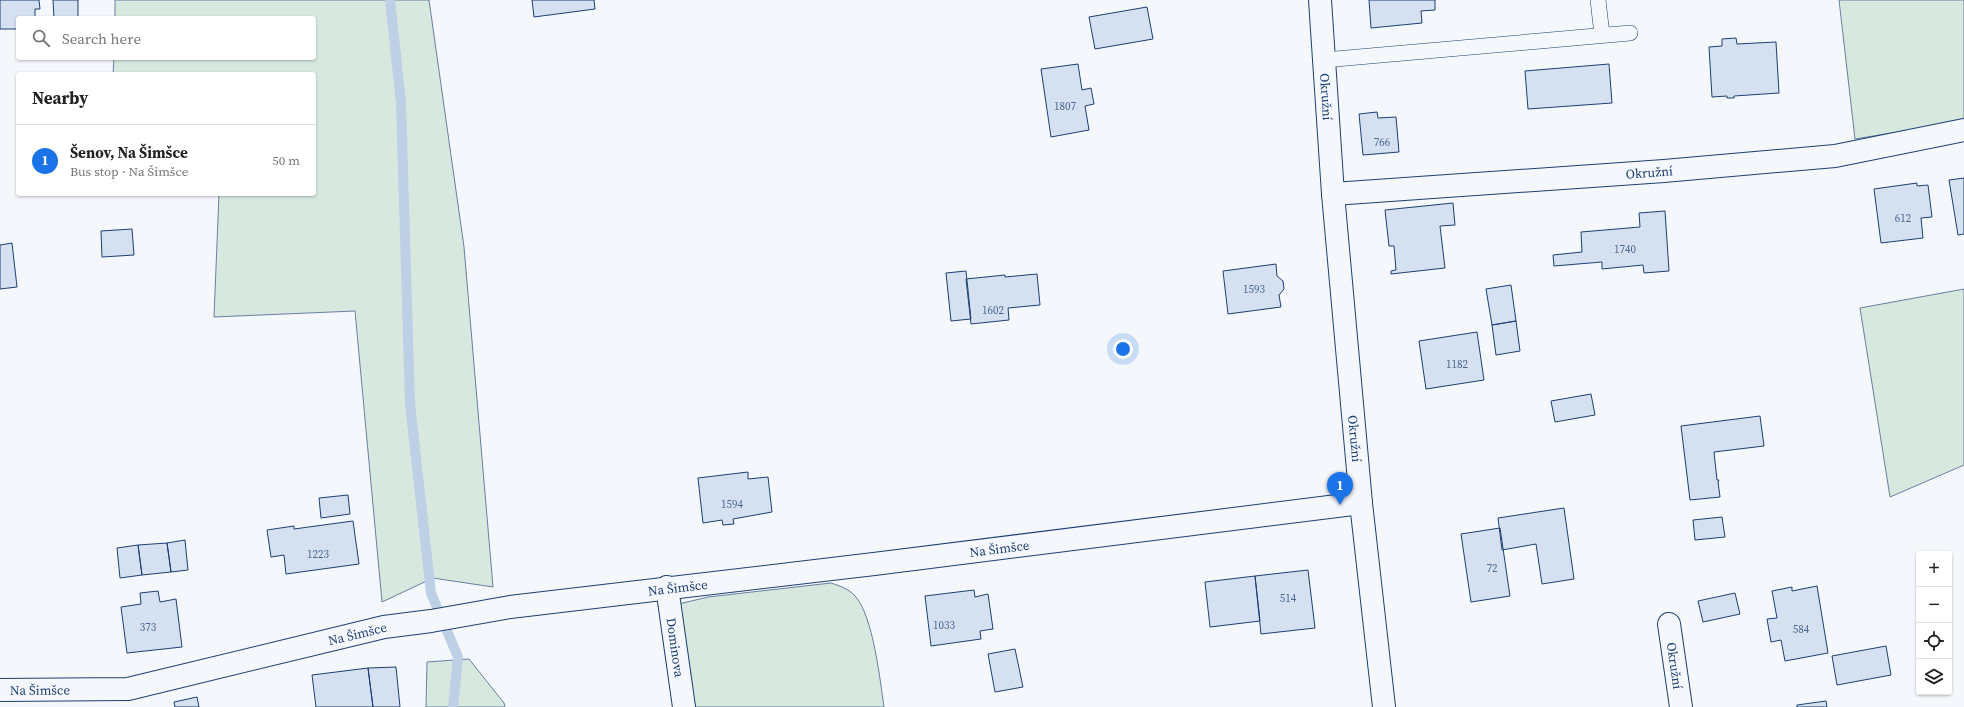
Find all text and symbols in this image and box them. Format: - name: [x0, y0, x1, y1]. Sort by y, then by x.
- search box: [16, 16, 316, 60]
- icon: search: [30, 27, 52, 49]
- text: Search here: [62, 28, 141, 49]
- street label: Okružní: [1316, 73, 1336, 121]
- text: Nearby: [32, 86, 88, 110]
- house number: 1807: [1054, 99, 1076, 114]
- house number: 766: [1374, 135, 1391, 150]
- text: Šenov, Na Šimšce: [70, 142, 188, 163]
- text: 1: [41, 152, 49, 169]
- text: 50 m: [272, 152, 300, 169]
- street label: Okružní: [1625, 162, 1674, 183]
- text: Bus stop · Na Šimšce: [70, 163, 188, 180]
- house number: 612: [1895, 211, 1912, 226]
- house number: 1740: [1614, 242, 1636, 257]
- house number: 1593: [1243, 282, 1265, 297]
- house number: 1602: [982, 303, 1004, 318]
- your location: [1113, 339, 1133, 359]
- house number: 1182: [1446, 357, 1468, 372]
- street label: Okružní: [1344, 414, 1365, 463]
- pin: 1: [1327, 472, 1353, 505]
- house number: 1594: [721, 497, 743, 512]
- street label: Na Šimšce: [969, 537, 1031, 561]
- house number: 1223: [307, 547, 329, 562]
- map controls: [1916, 551, 1952, 695]
- button: +: [1916, 551, 1952, 587]
- house number: 72: [1487, 561, 1498, 576]
- street label: Na Šimšce: [647, 576, 709, 600]
- button: −: [1916, 587, 1952, 623]
- house number: 514: [1280, 591, 1297, 606]
- street label: Dominova: [662, 617, 688, 679]
- house number: 1033: [933, 618, 955, 633]
- street label: Na Šimšce: [326, 619, 389, 649]
- house number: 373: [140, 620, 157, 635]
- house number: 584: [1793, 622, 1810, 637]
- button: locate: [1916, 623, 1952, 659]
- street label: Okružní: [1663, 641, 1686, 690]
- button: layers: [1916, 659, 1952, 695]
- street label: Na Šimšce: [10, 681, 70, 699]

